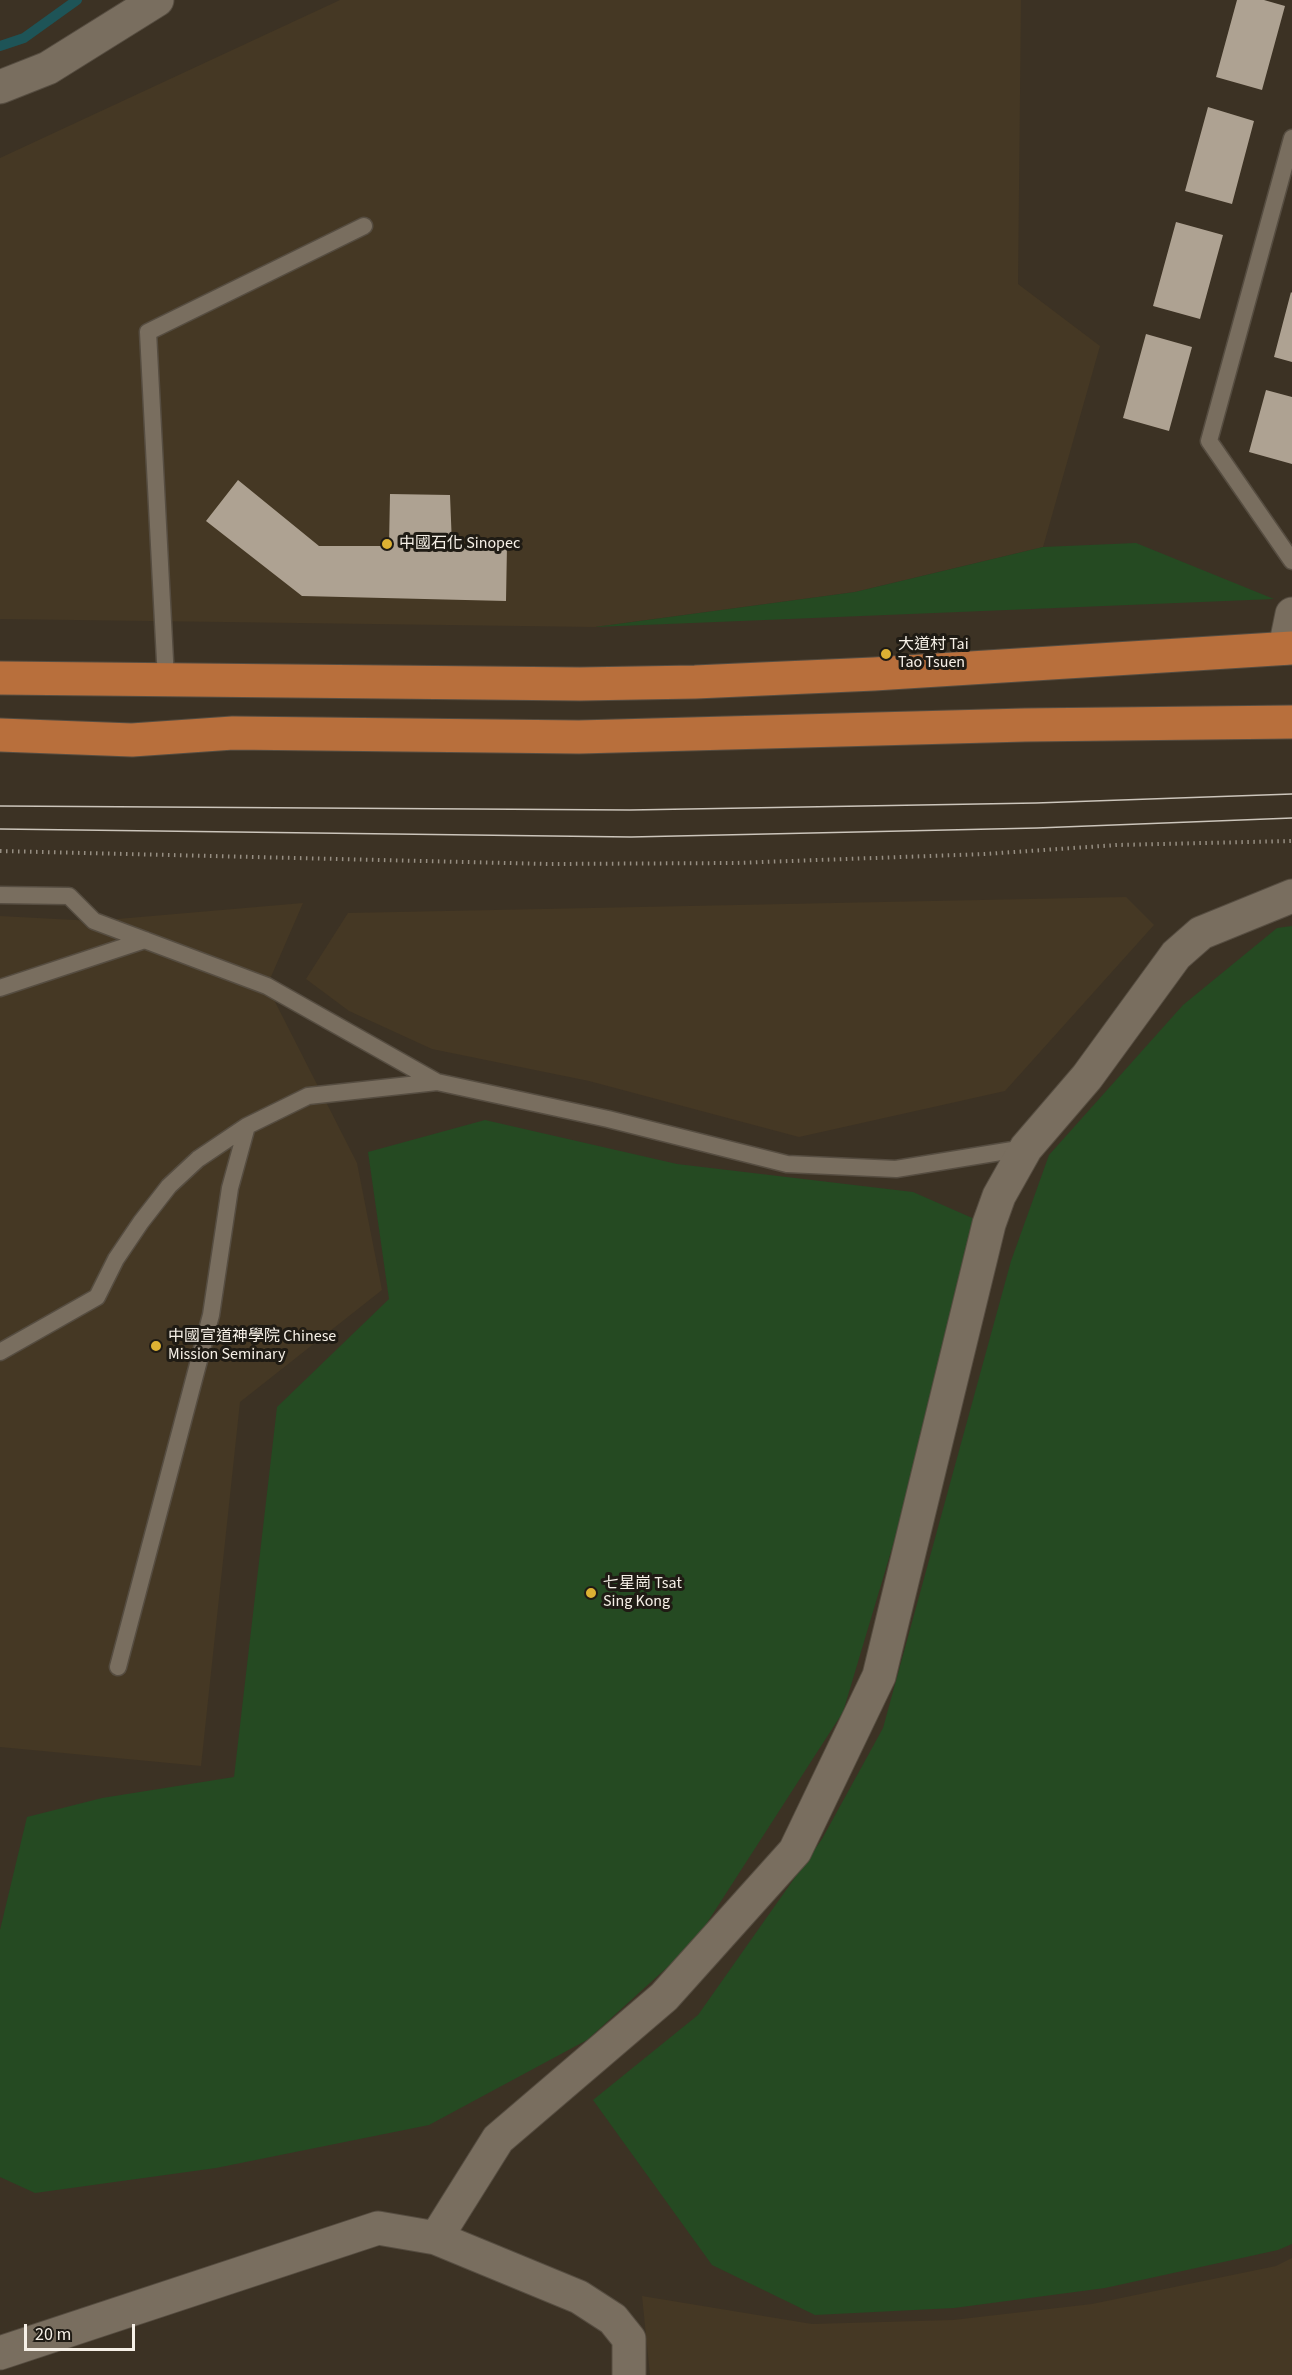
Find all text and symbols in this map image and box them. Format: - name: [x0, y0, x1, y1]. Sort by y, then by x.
- place label: 中國石化 Sinopec: [399, 534, 520, 554]
- marker: 中國石化 Sinopec: [380, 537, 394, 551]
- place label: 大道村 Tai Tao Tsuen: [898, 635, 969, 673]
- marker: 大道村 Tai Tao Tsuen: [879, 647, 893, 661]
- place label: 中國宣道神學院 Chinese Mission Seminary: [168, 1327, 336, 1365]
- marker: 中國宣道神學院 Chinese Mission Seminary: [149, 1339, 163, 1353]
- place label: 七星崗 Tsat Sing Kong: [603, 1574, 682, 1612]
- marker: 七星崗 Tsat Sing Kong: [584, 1586, 598, 1600]
- scale bar: [27, 2312, 138, 2350]
- text: 20 m: [35, 2322, 71, 2347]

